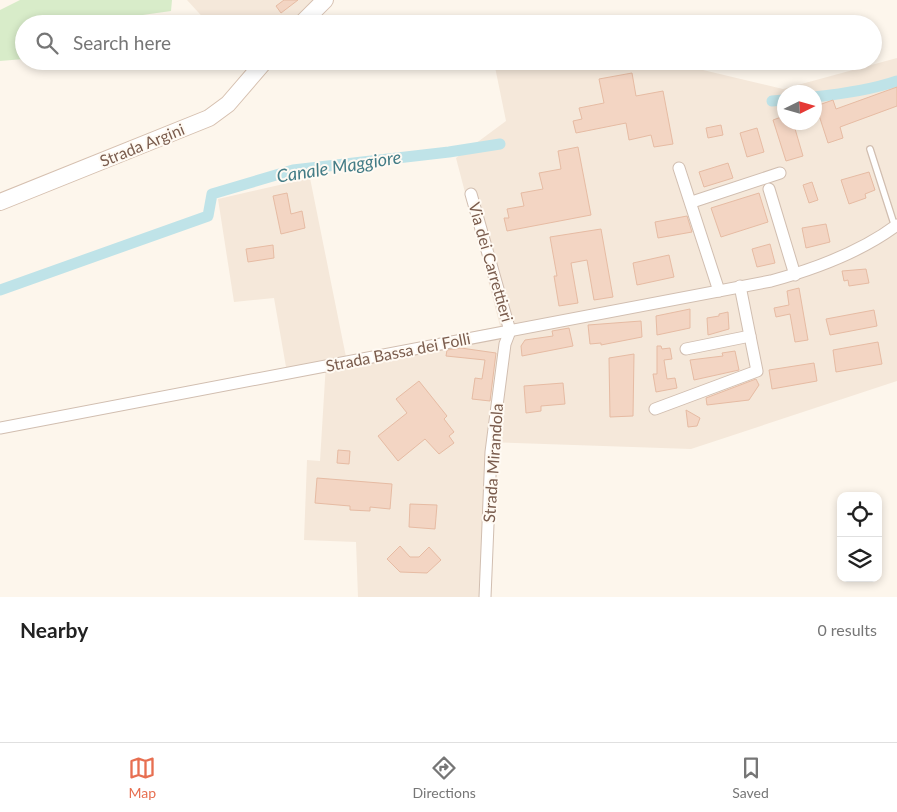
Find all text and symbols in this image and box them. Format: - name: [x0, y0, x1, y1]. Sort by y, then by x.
- search box: [15, 15, 882, 70]
- icon: search: [33, 29, 61, 57]
- text: Search here: [73, 31, 171, 54]
- north arrow: [777, 85, 822, 130]
- street label: Strada Argini: [97, 119, 187, 170]
- water label: Canale Maggiore: [275, 145, 403, 187]
- street label: Via dei Carrettieri: [465, 200, 518, 324]
- street label: Strada Bassa dei Folli: [324, 328, 472, 375]
- street label: Strada Mirandola: [479, 403, 506, 523]
- map controls: [837, 492, 882, 582]
- button: locate: [837, 492, 882, 537]
- button: layers: [837, 537, 882, 582]
- text: Nearby: [20, 617, 88, 642]
- text: 0 results: [817, 620, 877, 639]
- tab: Map: [128, 754, 156, 801]
- tab: Directions: [413, 754, 476, 801]
- tab: Saved: [732, 754, 769, 801]

